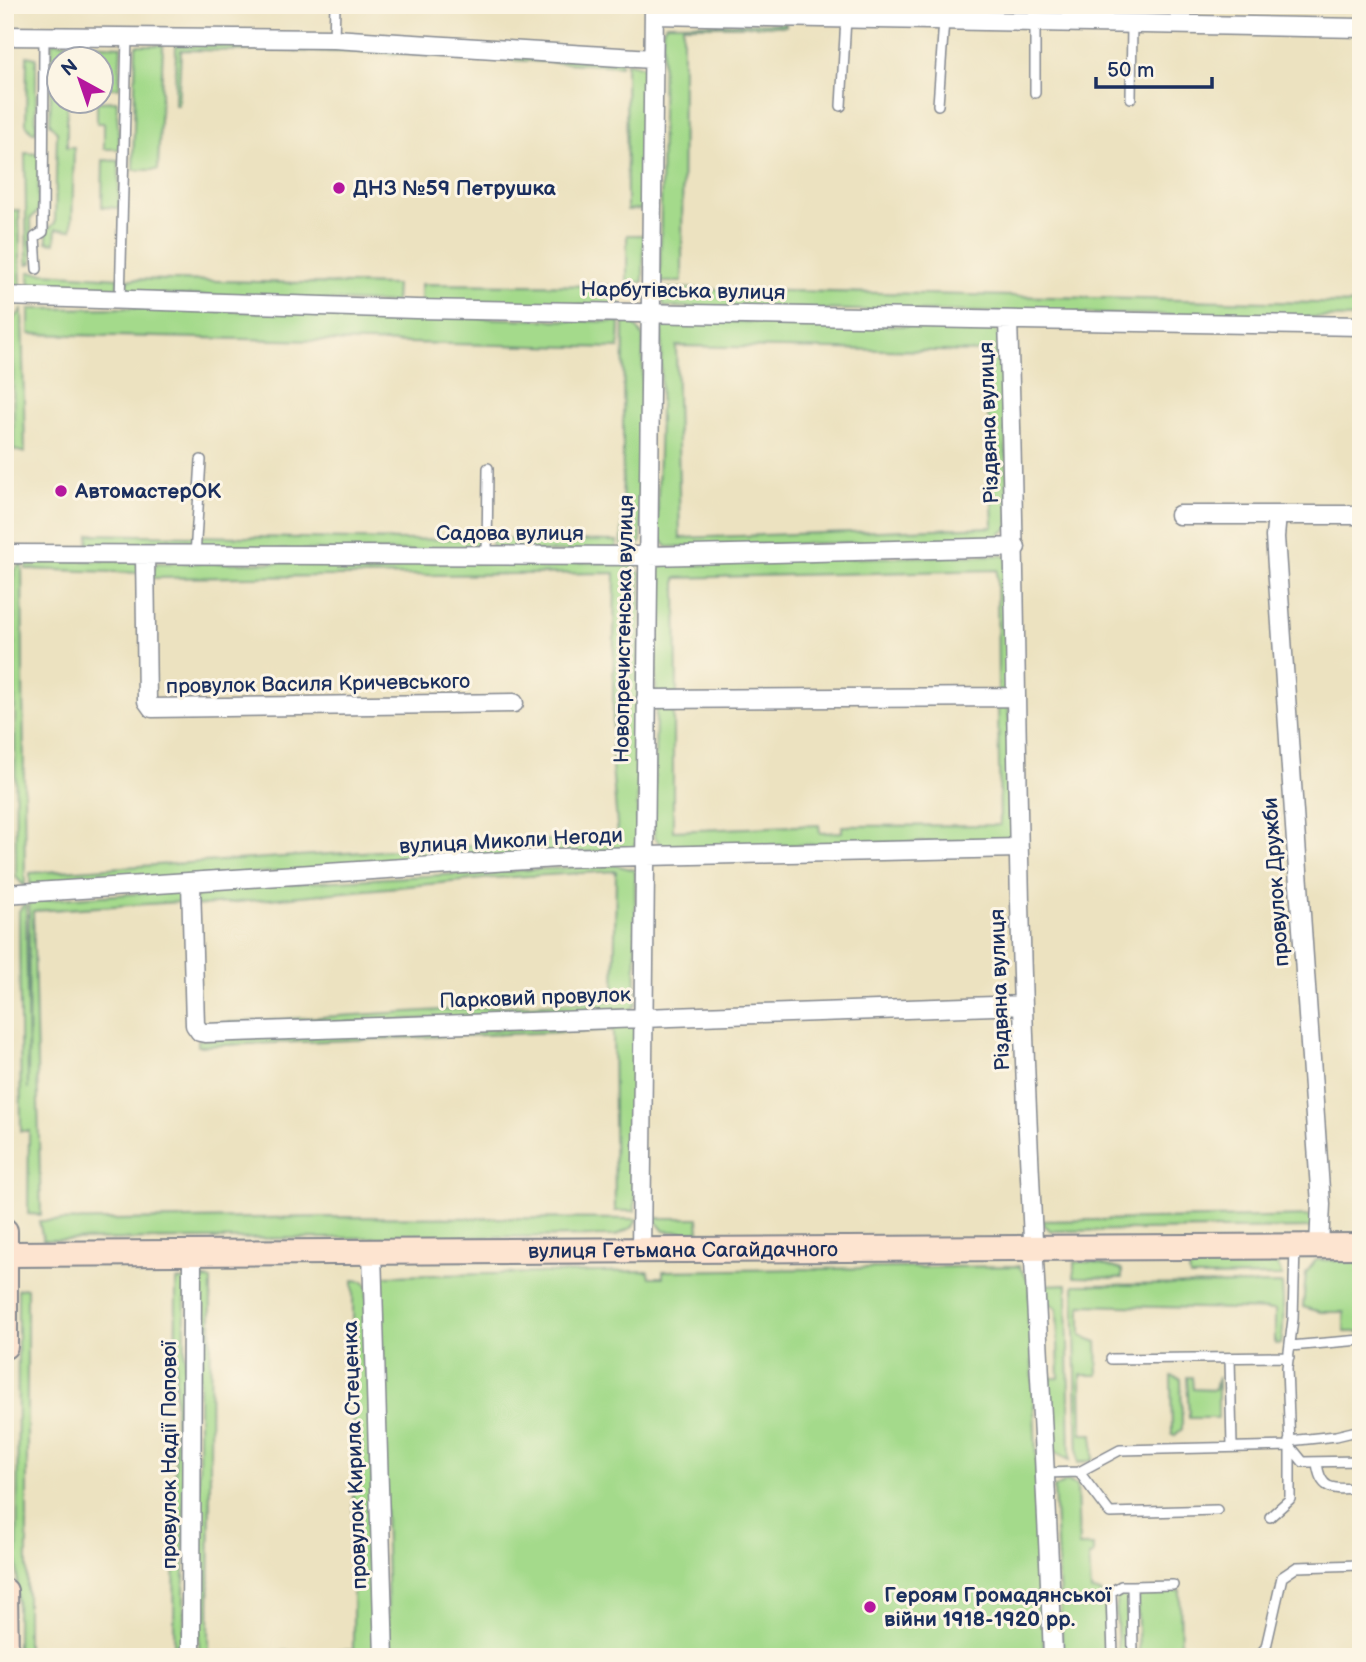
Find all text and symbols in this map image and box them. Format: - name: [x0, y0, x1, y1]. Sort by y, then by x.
- north arrow: [46, 46, 116, 116]
- scale bar: [1096, 46, 1212, 90]
- text: N: [57, 55, 83, 82]
- text: 50 m: [1107, 58, 1154, 83]
- place label: ДНЗ №59 Петрушка: [353, 176, 557, 201]
- marker: ДНЗ №59 Петрушка: [331, 180, 347, 196]
- street label: Нарбутівська вулиця: [580, 277, 786, 305]
- street label: Різдвяна вулиця: [974, 341, 1004, 505]
- place label: АвтомастерОК: [74, 479, 222, 504]
- marker: АвтомастерОК: [53, 483, 69, 499]
- street label: Новопречистенська вулиця: [609, 495, 639, 763]
- street label: Садова вулиця: [436, 521, 584, 546]
- street label: провулок Василя Кричевського: [166, 669, 470, 699]
- street label: провулок Дружби: [1258, 797, 1294, 967]
- street label: вулиця Миколи Негоди: [398, 823, 624, 859]
- street label: Різдвяна вулиця: [985, 908, 1015, 1072]
- street label: Парковий провулок: [439, 982, 631, 1014]
- street label: вулиця Гетьмана Сагайдачного: [528, 1237, 838, 1263]
- street label: провулок Кирила Стеценка: [338, 1320, 372, 1590]
- street label: провулок Надії Попової: [157, 1340, 182, 1569]
- place label: Героям Громадянської війни 1918-1920 рр.: [884, 1583, 1112, 1632]
- marker: Героям Громадянської війни 1918-1920 рр.: [862, 1599, 878, 1615]

